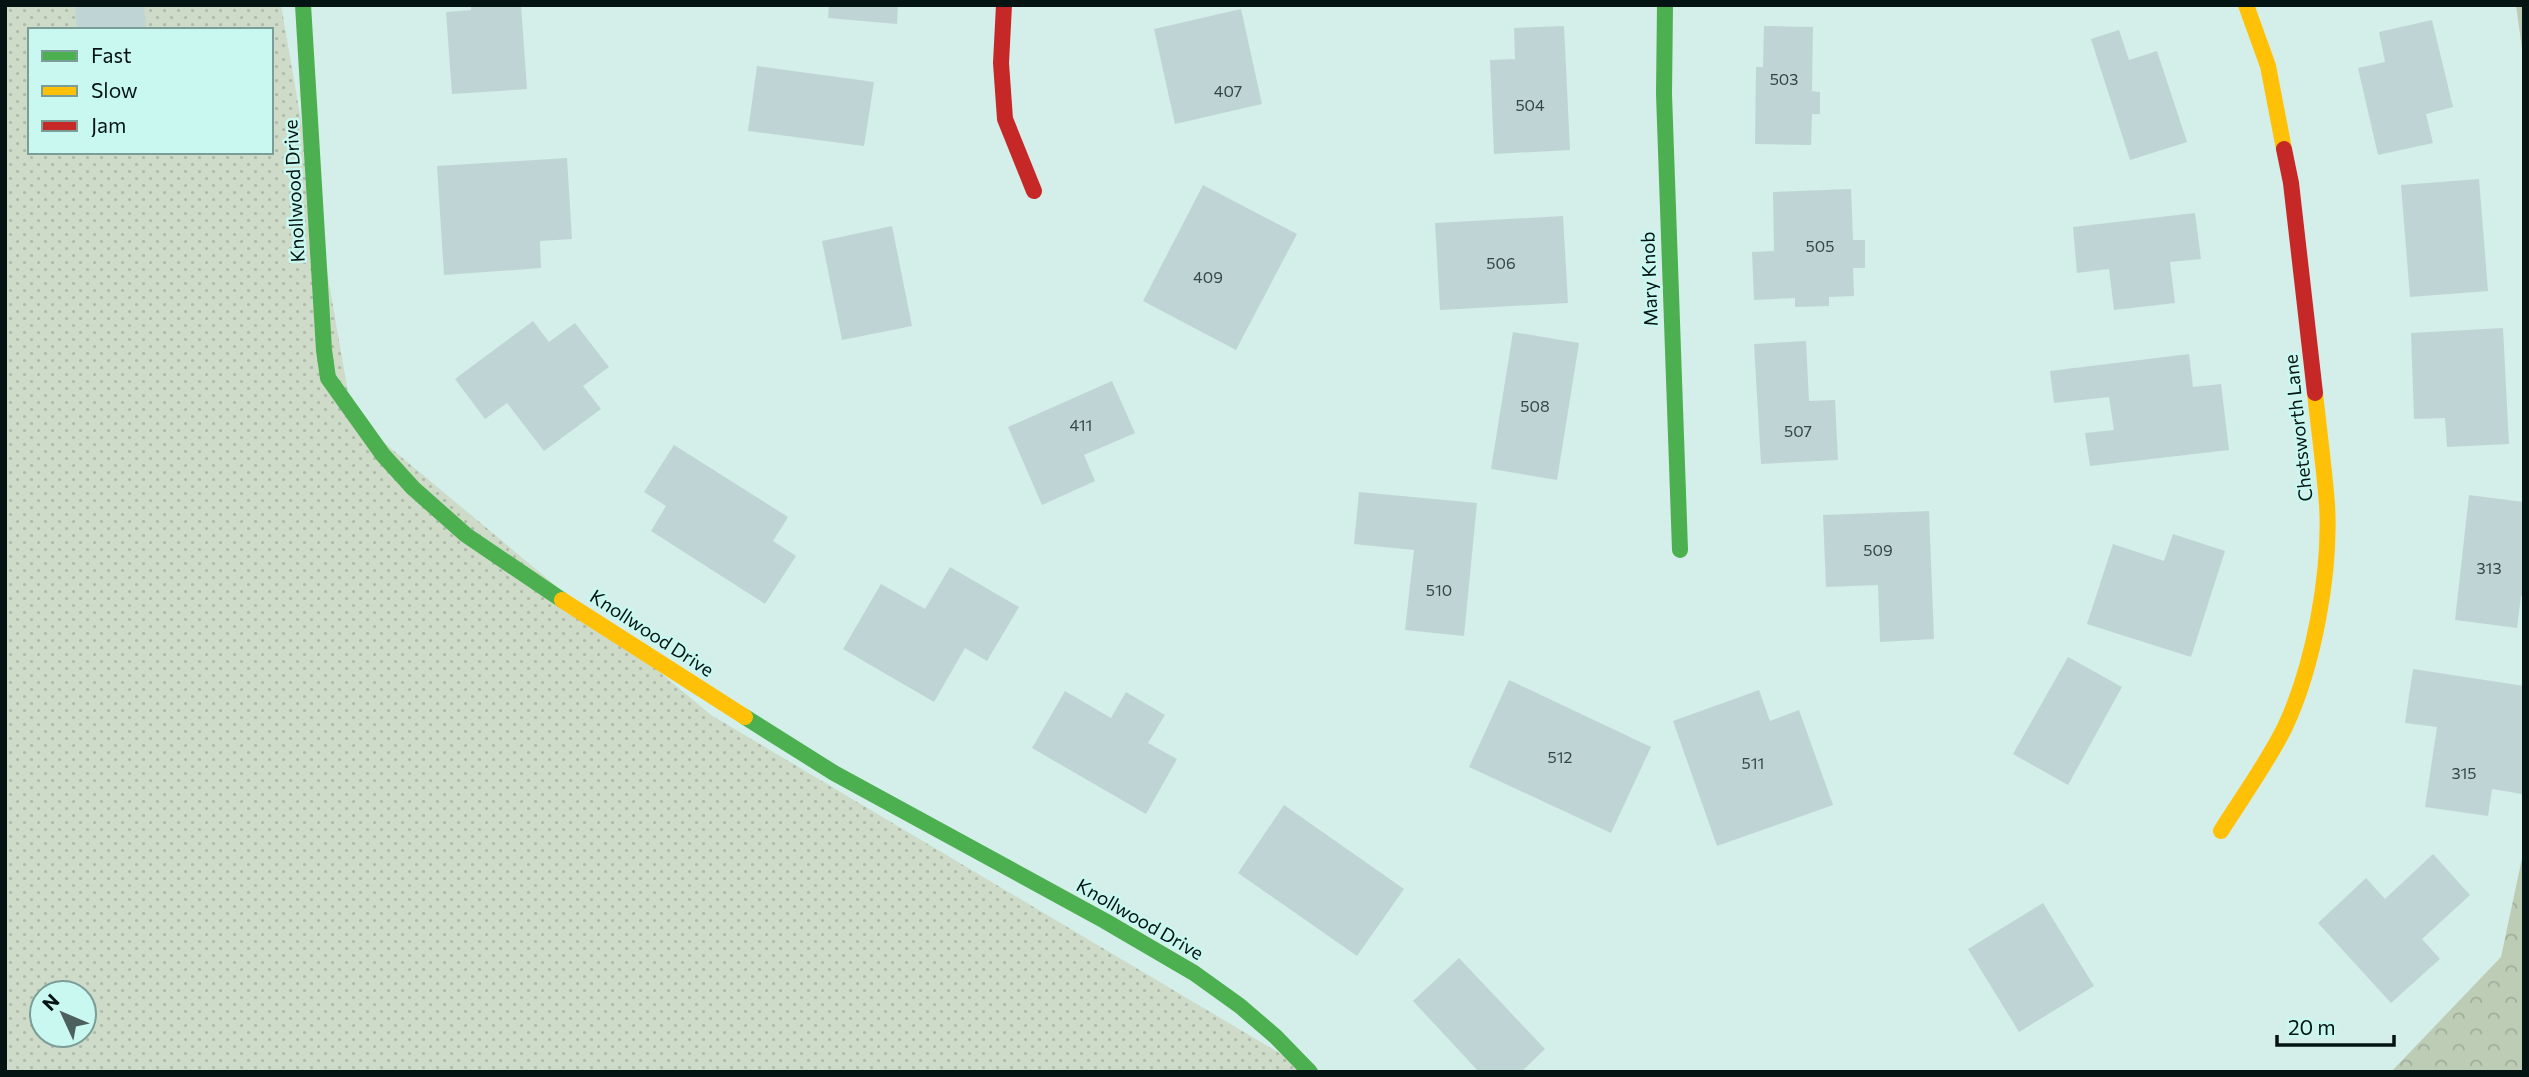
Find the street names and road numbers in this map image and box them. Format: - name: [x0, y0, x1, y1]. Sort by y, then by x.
- street label: Knollwood Drive: [278, 119, 309, 263]
- street label: Mary Knob: [1635, 231, 1662, 327]
- street label: Chetsworth Lane: [2278, 353, 2317, 503]
- street label: Knollwood Drive: [586, 584, 718, 681]
- street label: Knollwood Drive: [1073, 873, 1208, 964]

